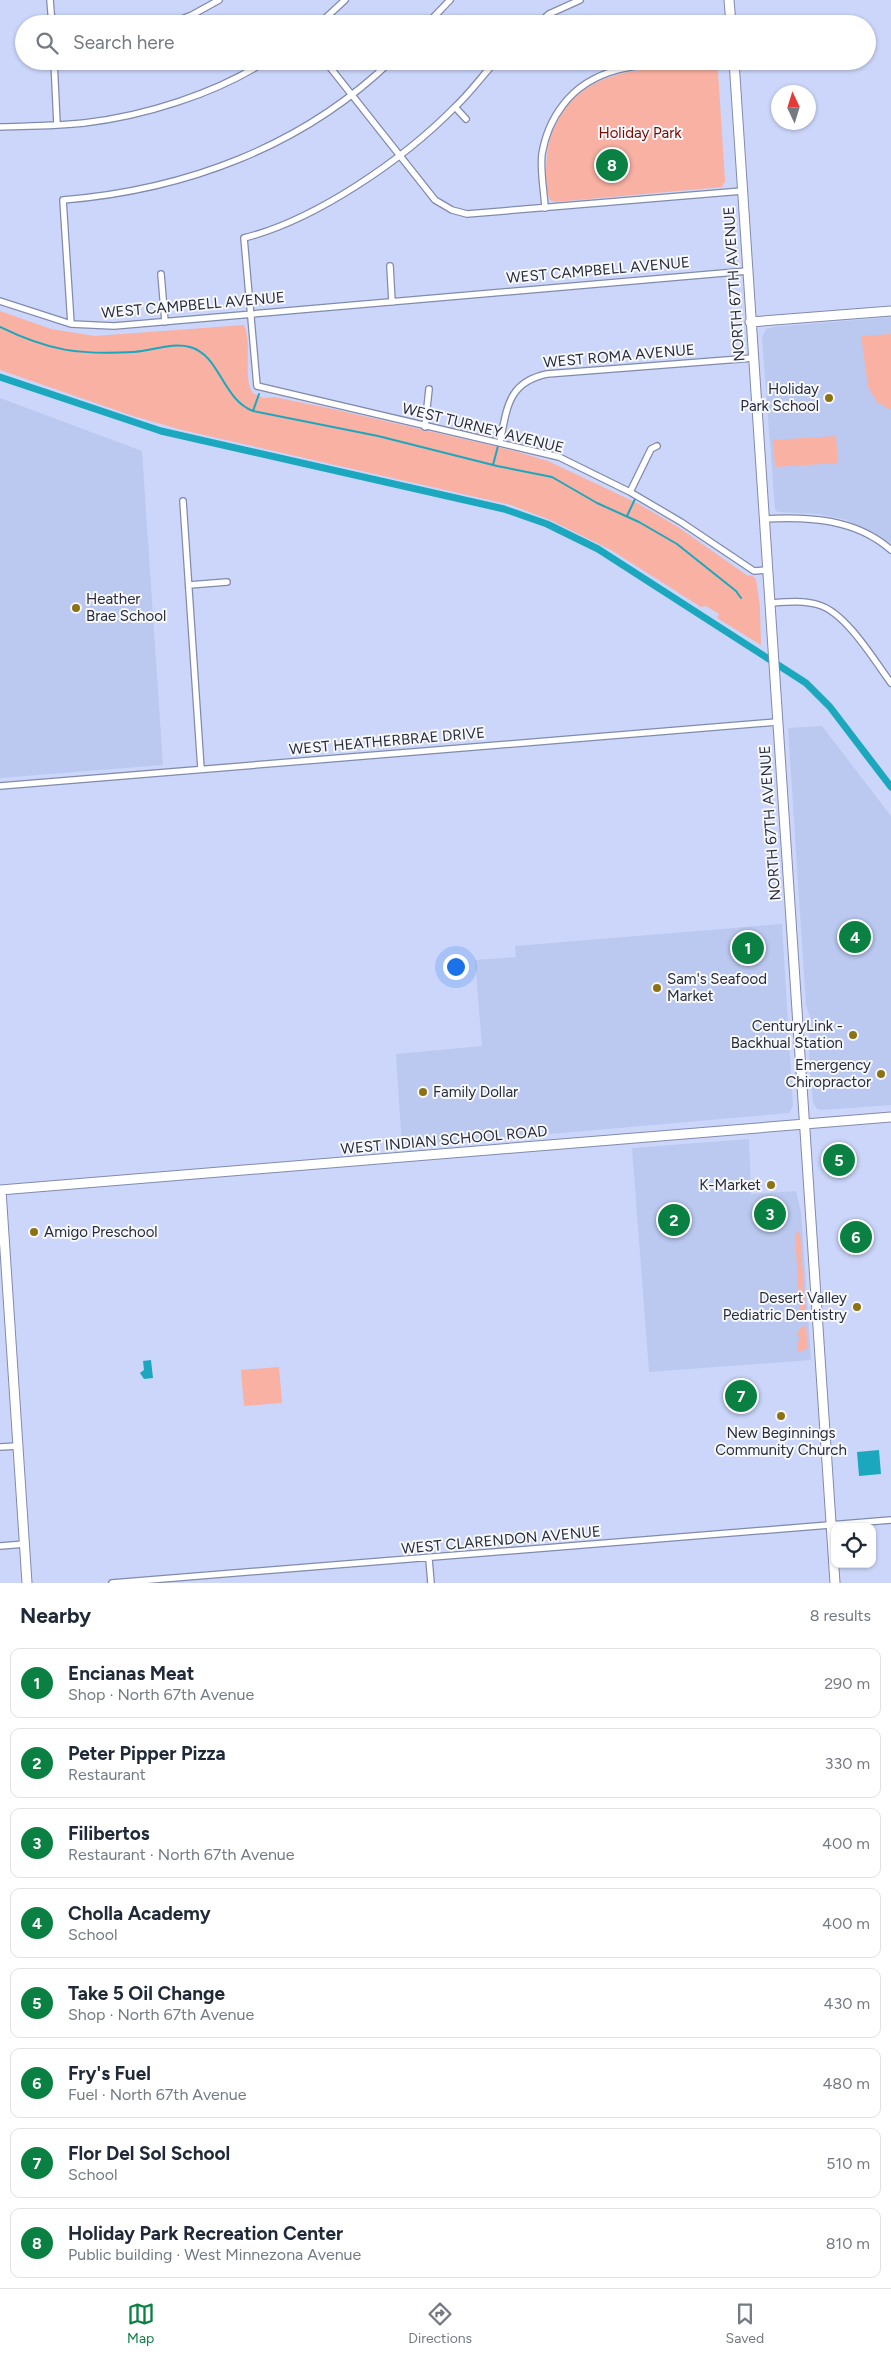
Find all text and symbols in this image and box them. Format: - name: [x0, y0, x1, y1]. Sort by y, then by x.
- search box: [15, 15, 876, 70]
- icon: search: [33, 29, 61, 57]
- text: Search here: [73, 31, 175, 54]
- north arrow: [771, 85, 816, 130]
- park label: Holiday Park: [598, 124, 682, 142]
- pin: 8: [596, 146, 628, 184]
- street label: NORTH 67TH AVENUE: [720, 206, 748, 362]
- street label: WEST CAMPBELL AVENUE: [506, 253, 690, 287]
- street label: WEST CAMPBELL AVENUE: [101, 288, 285, 322]
- street label: WEST ROMA AVENUE: [543, 340, 695, 372]
- place label: Holiday Park School: [740, 380, 819, 415]
- marker: Holiday Park School: [823, 392, 835, 404]
- street label: WEST TURNEY AVENUE: [400, 399, 566, 457]
- place label: Heather Brae School: [86, 590, 166, 625]
- marker: Heather Brae School: [70, 602, 82, 614]
- street label: WEST HEATHERBRAE DRIVE: [288, 723, 486, 759]
- street label: NORTH 67TH AVENUE: [756, 745, 784, 901]
- pin: 4: [839, 918, 871, 956]
- pin: 1: [732, 929, 764, 967]
- your location: [443, 954, 469, 980]
- place label: Sam's Seafood Market: [667, 970, 767, 1005]
- marker: Sam's Seafood Market: [651, 982, 663, 994]
- place label: CenturyLink - Backhual Station: [731, 1017, 843, 1052]
- marker: CenturyLink - Backhual Station: [847, 1029, 859, 1041]
- place label: Emergency Chiropractor: [785, 1056, 871, 1091]
- marker: Emergency Chiropractor: [875, 1068, 887, 1080]
- place label: Family Dollar: [433, 1083, 518, 1101]
- marker: Family Dollar: [417, 1086, 429, 1098]
- street label: WEST INDIAN SCHOOL ROAD: [340, 1122, 548, 1158]
- pin: 5: [823, 1141, 855, 1179]
- place label: K-Market: [699, 1176, 761, 1194]
- marker: K-Market: [765, 1179, 777, 1191]
- pin: 3: [754, 1195, 786, 1233]
- pin: 2: [658, 1201, 690, 1239]
- pin: 6: [840, 1218, 872, 1256]
- place label: Amigo Preschool: [44, 1223, 158, 1241]
- marker: Amigo Preschool: [28, 1226, 40, 1238]
- place label: Desert Valley Pediatric Dentistry: [723, 1289, 847, 1324]
- marker: Desert Valley Pediatric Dentistry: [851, 1301, 863, 1313]
- pin: 7: [725, 1377, 757, 1415]
- marker: New Beginnings Community Church: [775, 1410, 787, 1422]
- place label: New Beginnings Community Church: [715, 1424, 847, 1459]
- street label: WEST CLARENDON AVENUE: [400, 1522, 602, 1558]
- map controls: [831, 1523, 876, 1568]
- button: locate: [831, 1523, 876, 1568]
- text: Nearby: [20, 1603, 91, 1628]
- text: 8 results: [810, 1606, 871, 1625]
- text: Encianas Meat: [68, 1662, 194, 1685]
- text: 1: [34, 1674, 40, 1693]
- text: 290 m: [824, 1674, 870, 1693]
- text: Shop · North 67th Avenue: [68, 1685, 254, 1704]
- text: Peter Pipper Pizza: [68, 1742, 226, 1765]
- text: 2: [32, 1754, 42, 1773]
- text: 330 m: [825, 1754, 870, 1773]
- text: Restaurant: [68, 1765, 146, 1784]
- text: Filibertos: [68, 1822, 150, 1845]
- text: 3: [33, 1834, 41, 1853]
- text: 400 m: [822, 1834, 870, 1853]
- text: Restaurant · North 67th Avenue: [68, 1845, 295, 1864]
- text: Cholla Academy: [68, 1902, 211, 1925]
- text: 4: [32, 1914, 42, 1933]
- text: 400 m: [822, 1914, 870, 1933]
- text: School: [68, 1925, 118, 1944]
- text: Take 5 Oil Change: [68, 1982, 225, 2005]
- text: 5: [32, 1994, 42, 2013]
- text: 430 m: [824, 1994, 870, 2013]
- text: Shop · North 67th Avenue: [68, 2005, 254, 2024]
- text: Fry's Fuel: [68, 2062, 151, 2085]
- text: 6: [32, 2074, 42, 2093]
- text: 480 m: [822, 2074, 870, 2093]
- text: Fuel · North 67th Avenue: [68, 2085, 246, 2104]
- text: Flor Del Sol School: [68, 2142, 230, 2165]
- text: 7: [33, 2154, 41, 2173]
- text: 510 m: [826, 2154, 870, 2173]
- text: School: [68, 2165, 118, 2184]
- text: Holiday Park Recreation Center: [68, 2222, 343, 2245]
- text: 8: [32, 2234, 42, 2253]
- text: 810 m: [826, 2234, 870, 2253]
- text: Public building · West Minnezona Avenue: [68, 2245, 361, 2264]
- tab: Map: [127, 2300, 155, 2347]
- tab: Directions: [408, 2300, 472, 2347]
- tab: Saved: [726, 2300, 764, 2347]

